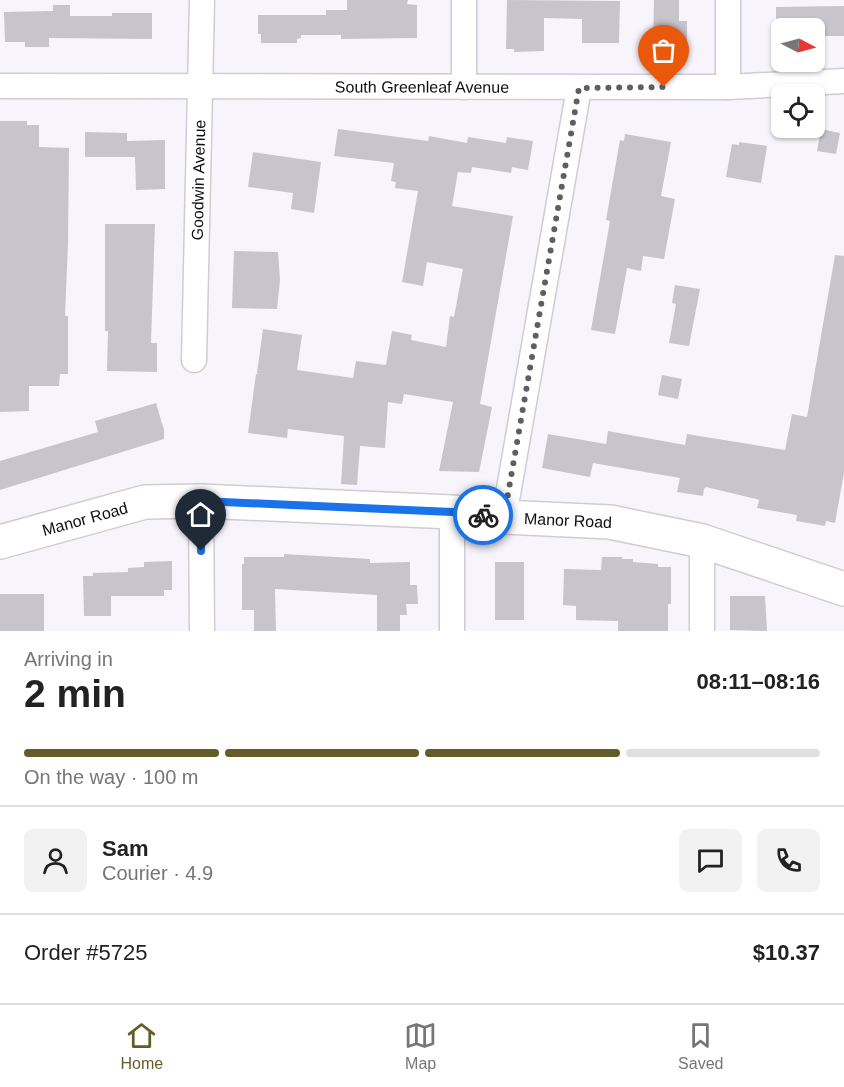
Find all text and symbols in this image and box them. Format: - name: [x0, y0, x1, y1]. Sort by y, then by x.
- north arrow: [771, 18, 825, 72]
- map controls: [771, 18, 825, 138]
- pin: [638, 25, 689, 87]
- icon: bag: [647, 34, 680, 67]
- street label: South Greenleaf Avenue: [335, 78, 509, 95]
- button: locate: [771, 84, 825, 138]
- street label: Goodwin Avenue: [188, 119, 208, 241]
- courier: [453, 485, 513, 545]
- pin: [175, 489, 226, 551]
- icon: home: [184, 498, 217, 531]
- street label: Manor Road: [40, 499, 130, 539]
- icon: bike: [467, 499, 500, 532]
- street label: Manor Road: [524, 509, 612, 531]
- text: Arriving in: [24, 648, 113, 670]
- text: 08:11–08:16: [696, 669, 820, 694]
- text: 2 min: [24, 672, 126, 715]
- text: On the way · 100 m: [24, 766, 199, 788]
- button: person: [24, 829, 87, 892]
- button: chat: [679, 829, 742, 892]
- button: phone: [757, 829, 820, 892]
- text: Sam: [102, 836, 148, 861]
- text: Courier · 4.9: [102, 862, 213, 884]
- text: Order #5725: [24, 940, 148, 965]
- text: $10.37: [753, 940, 820, 965]
- tab: Home: [120, 1019, 163, 1073]
- tab: Map: [404, 1019, 437, 1073]
- tab: Saved: [678, 1019, 723, 1073]

